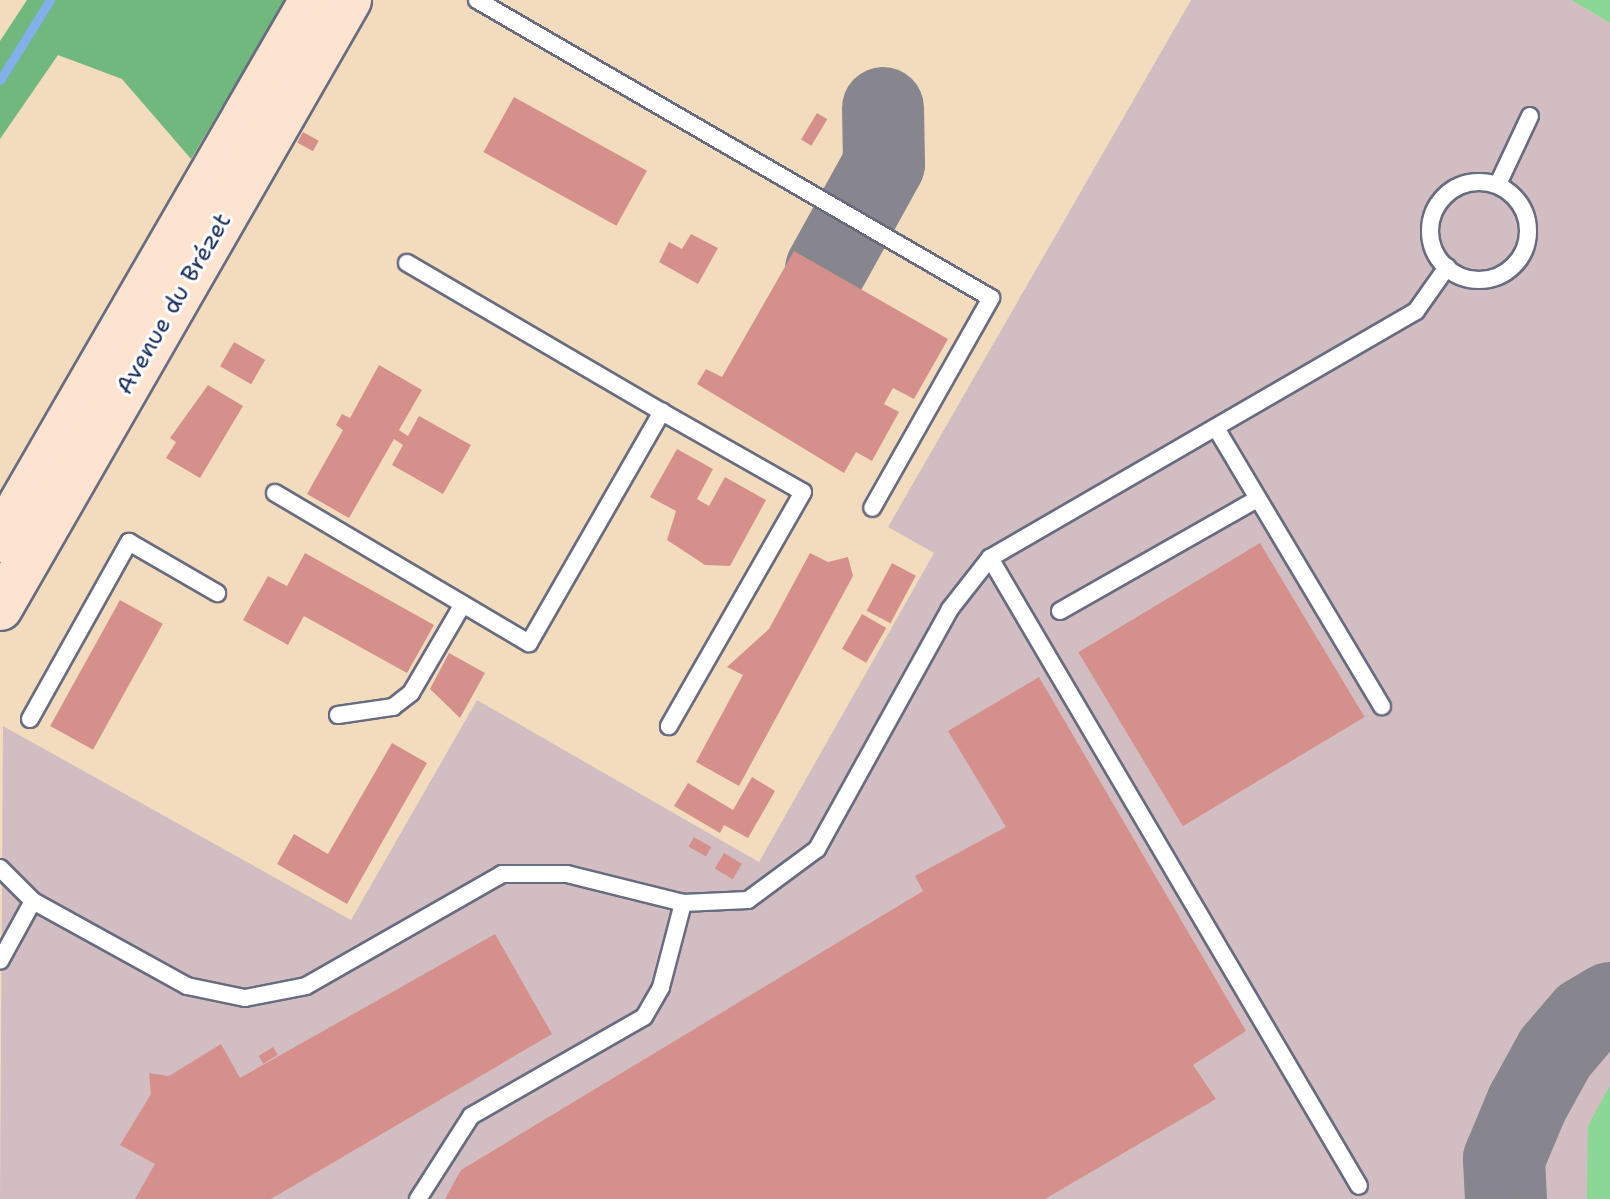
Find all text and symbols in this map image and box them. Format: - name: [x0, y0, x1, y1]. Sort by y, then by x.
- street label: Avenue du Brézet: [110, 208, 238, 400]

